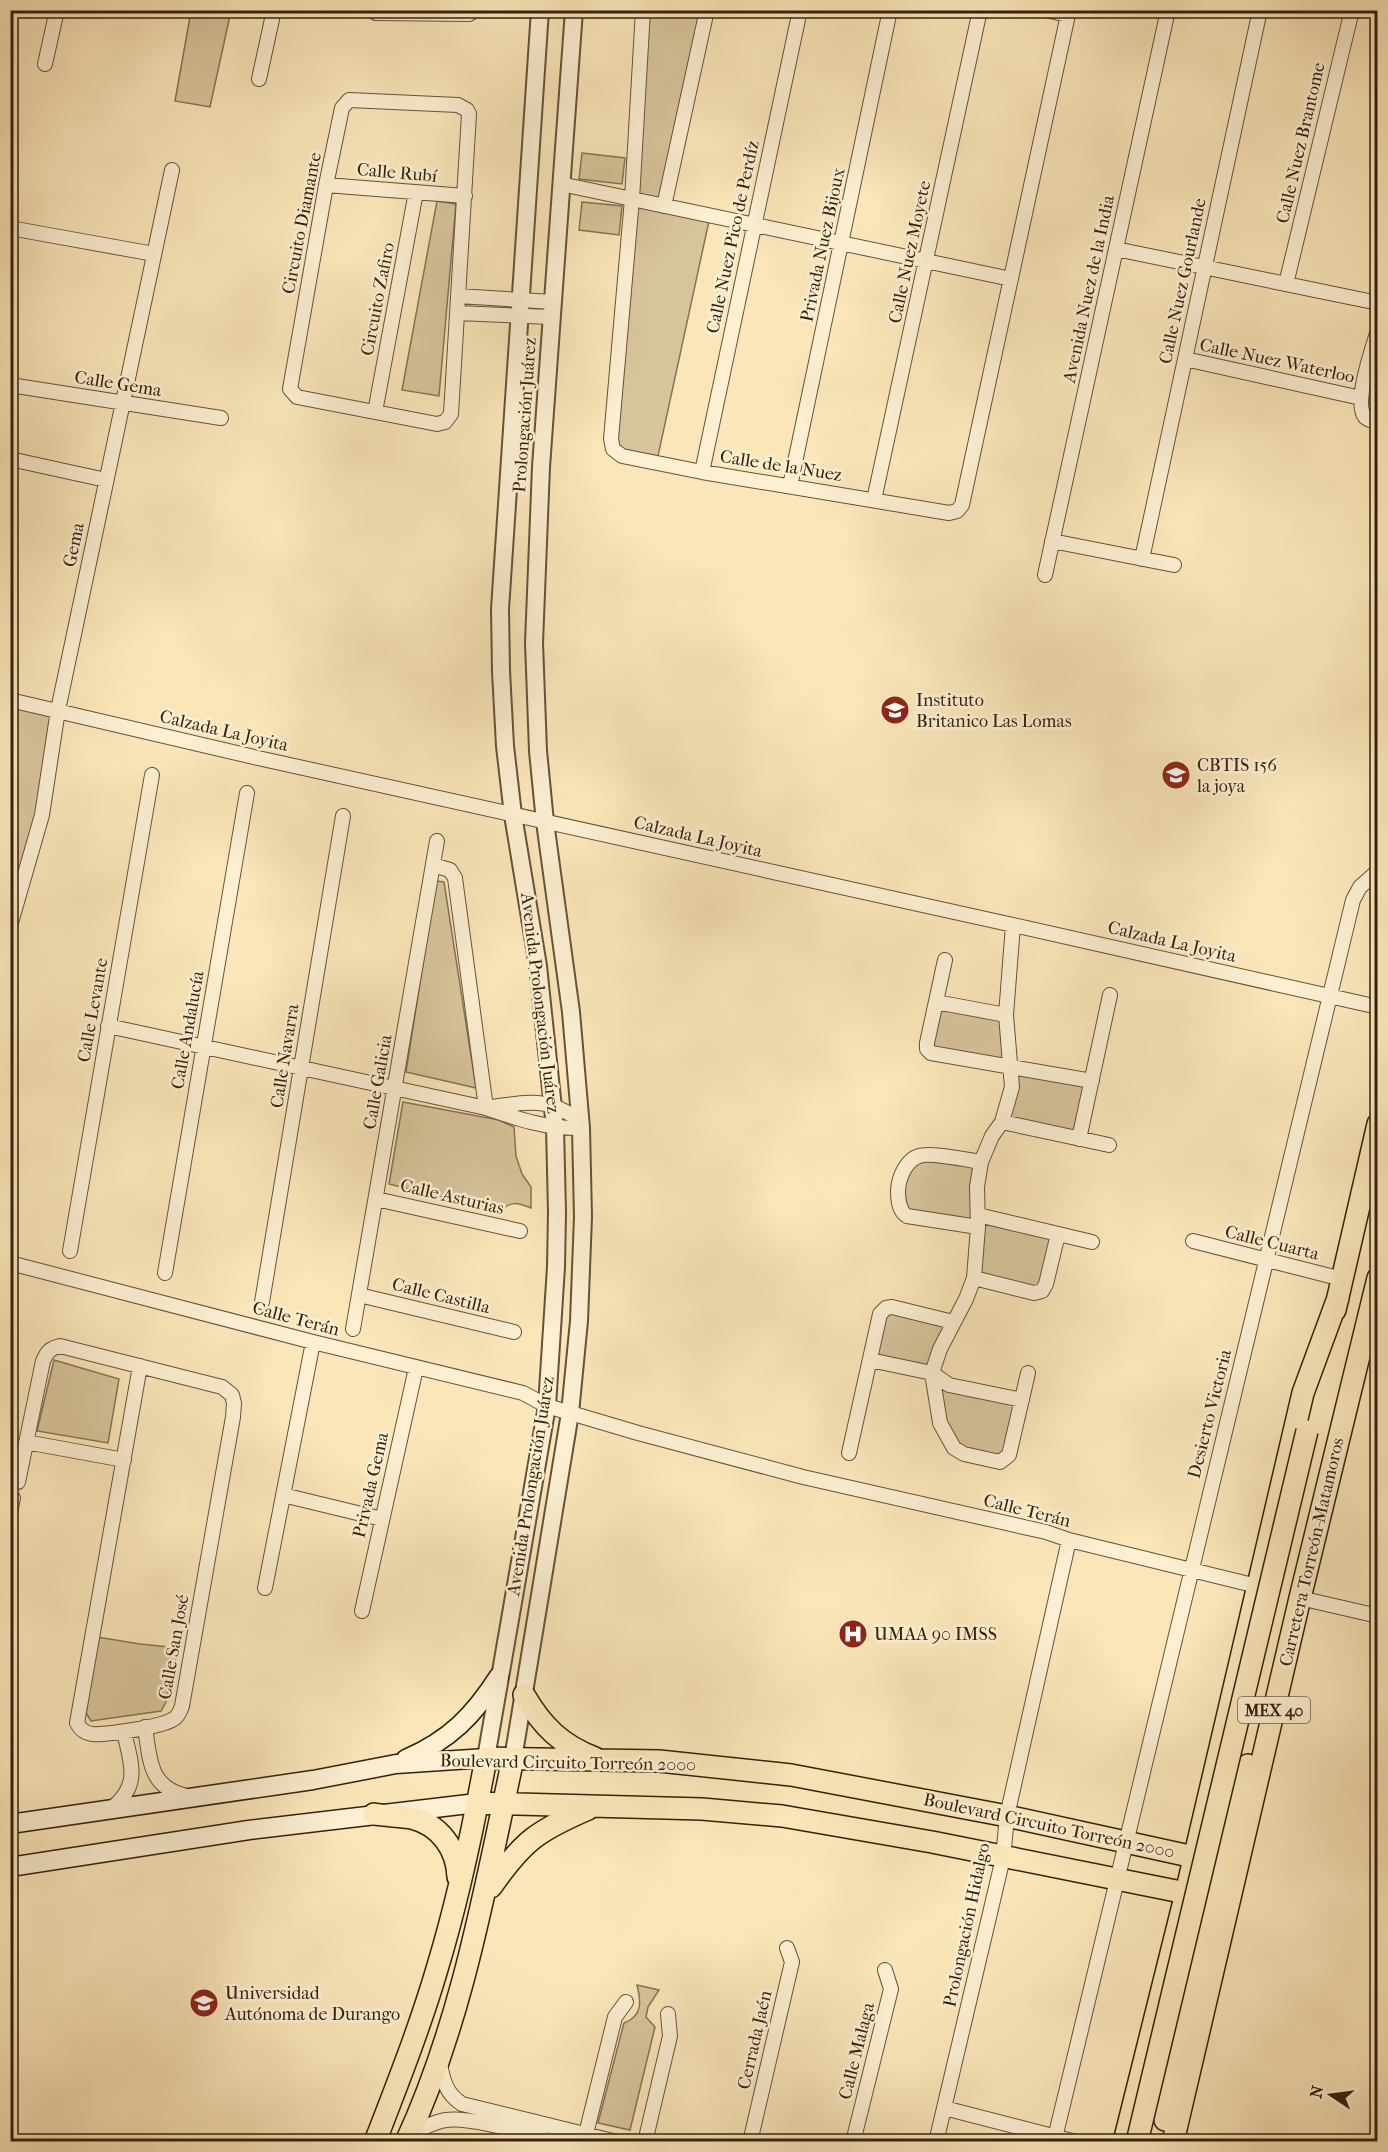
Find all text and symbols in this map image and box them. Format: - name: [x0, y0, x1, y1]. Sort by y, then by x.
- street label: Calle Nuez Brantome: [1272, 60, 1330, 225]
- street label: Calle Nuez Pico de Perdíz: [702, 139, 764, 335]
- street label: Circuito Diamante: [278, 150, 326, 296]
- street label: Calle Rubí: [356, 159, 439, 187]
- street label: Privada Nuez Bijoux: [796, 165, 850, 324]
- street label: Calle Nuez Moyete: [885, 179, 935, 325]
- street label: Avenida Nuez de la India: [1059, 193, 1119, 386]
- street label: Calle Nuez Gourlande: [1155, 196, 1211, 366]
- street label: Circuito Zafiro: [357, 241, 399, 357]
- street label: Calle Nuez Waterloo: [1198, 334, 1356, 388]
- street label: Prolongación Juárez: [509, 337, 541, 493]
- street label: Calle Gema: [73, 367, 164, 401]
- street label: Calle de la Nuez: [719, 446, 843, 486]
- street label: Gema: [59, 520, 89, 569]
- place label: Instituto Britanico Las Lomas: [916, 690, 1072, 732]
- school or university icon: Instituto Britanico Las Lomas: [879, 694, 911, 726]
- street label: Calzada La Joyita: [158, 706, 291, 756]
- place label: CBTIS 156 la joya: [1196, 755, 1277, 797]
- school or university icon: CBTIS 156 la joya: [1160, 759, 1192, 791]
- street label: Calzada La Joyita: [632, 812, 765, 862]
- street label: Avenida Prolongación Juárez: [516, 891, 564, 1114]
- street label: Calzada La Joyita: [1106, 917, 1239, 967]
- street label: Calle Levante: [73, 956, 113, 1064]
- street label: Calle Andalucía: [167, 969, 209, 1091]
- street label: Calle Navarra: [266, 1002, 304, 1110]
- street label: Calle Galicia: [359, 1032, 397, 1131]
- street label: Calle Asturias: [398, 1175, 506, 1219]
- street label: Calle Cuarta: [1223, 1221, 1322, 1265]
- street label: Calle Castilla: [390, 1274, 493, 1318]
- street label: Calle Terán: [250, 1297, 342, 1341]
- street label: Desierto Victoria: [1184, 1347, 1236, 1481]
- street label: Avenida Prolongación Juárez: [503, 1375, 559, 1598]
- street label: Privada Gema: [349, 1430, 393, 1540]
- street label: Carretera Torreón-Matamoros: [1275, 1435, 1349, 1668]
- street label: Calle Terán: [981, 1490, 1073, 1532]
- street label: Calle San José: [154, 1593, 194, 1701]
- hospital icon: UMAA 90 IMSS: [837, 1618, 869, 1650]
- place label: UMAA 90 IMSS: [874, 1624, 997, 1645]
- road number: MEX 40: [1238, 1697, 1310, 1723]
- street label: Boulevard Circuito Torreón 2000: [440, 1750, 696, 1776]
- street label: Boulevard Circuito Torreón 2000: [921, 1789, 1177, 1863]
- street label: Prolongación Hidalgo: [939, 1841, 995, 2009]
- place label: Universidad Autónoma de Durango: [224, 1983, 400, 2025]
- school or university icon: Universidad Autónoma de Durango: [188, 1987, 220, 2019]
- street label: Cerrada Jaén: [733, 1988, 777, 2091]
- street label: Calle Malaga: [835, 2000, 879, 2102]
- north arrow: [1301, 2065, 1361, 2125]
- text: N: [1306, 2083, 1328, 2100]

